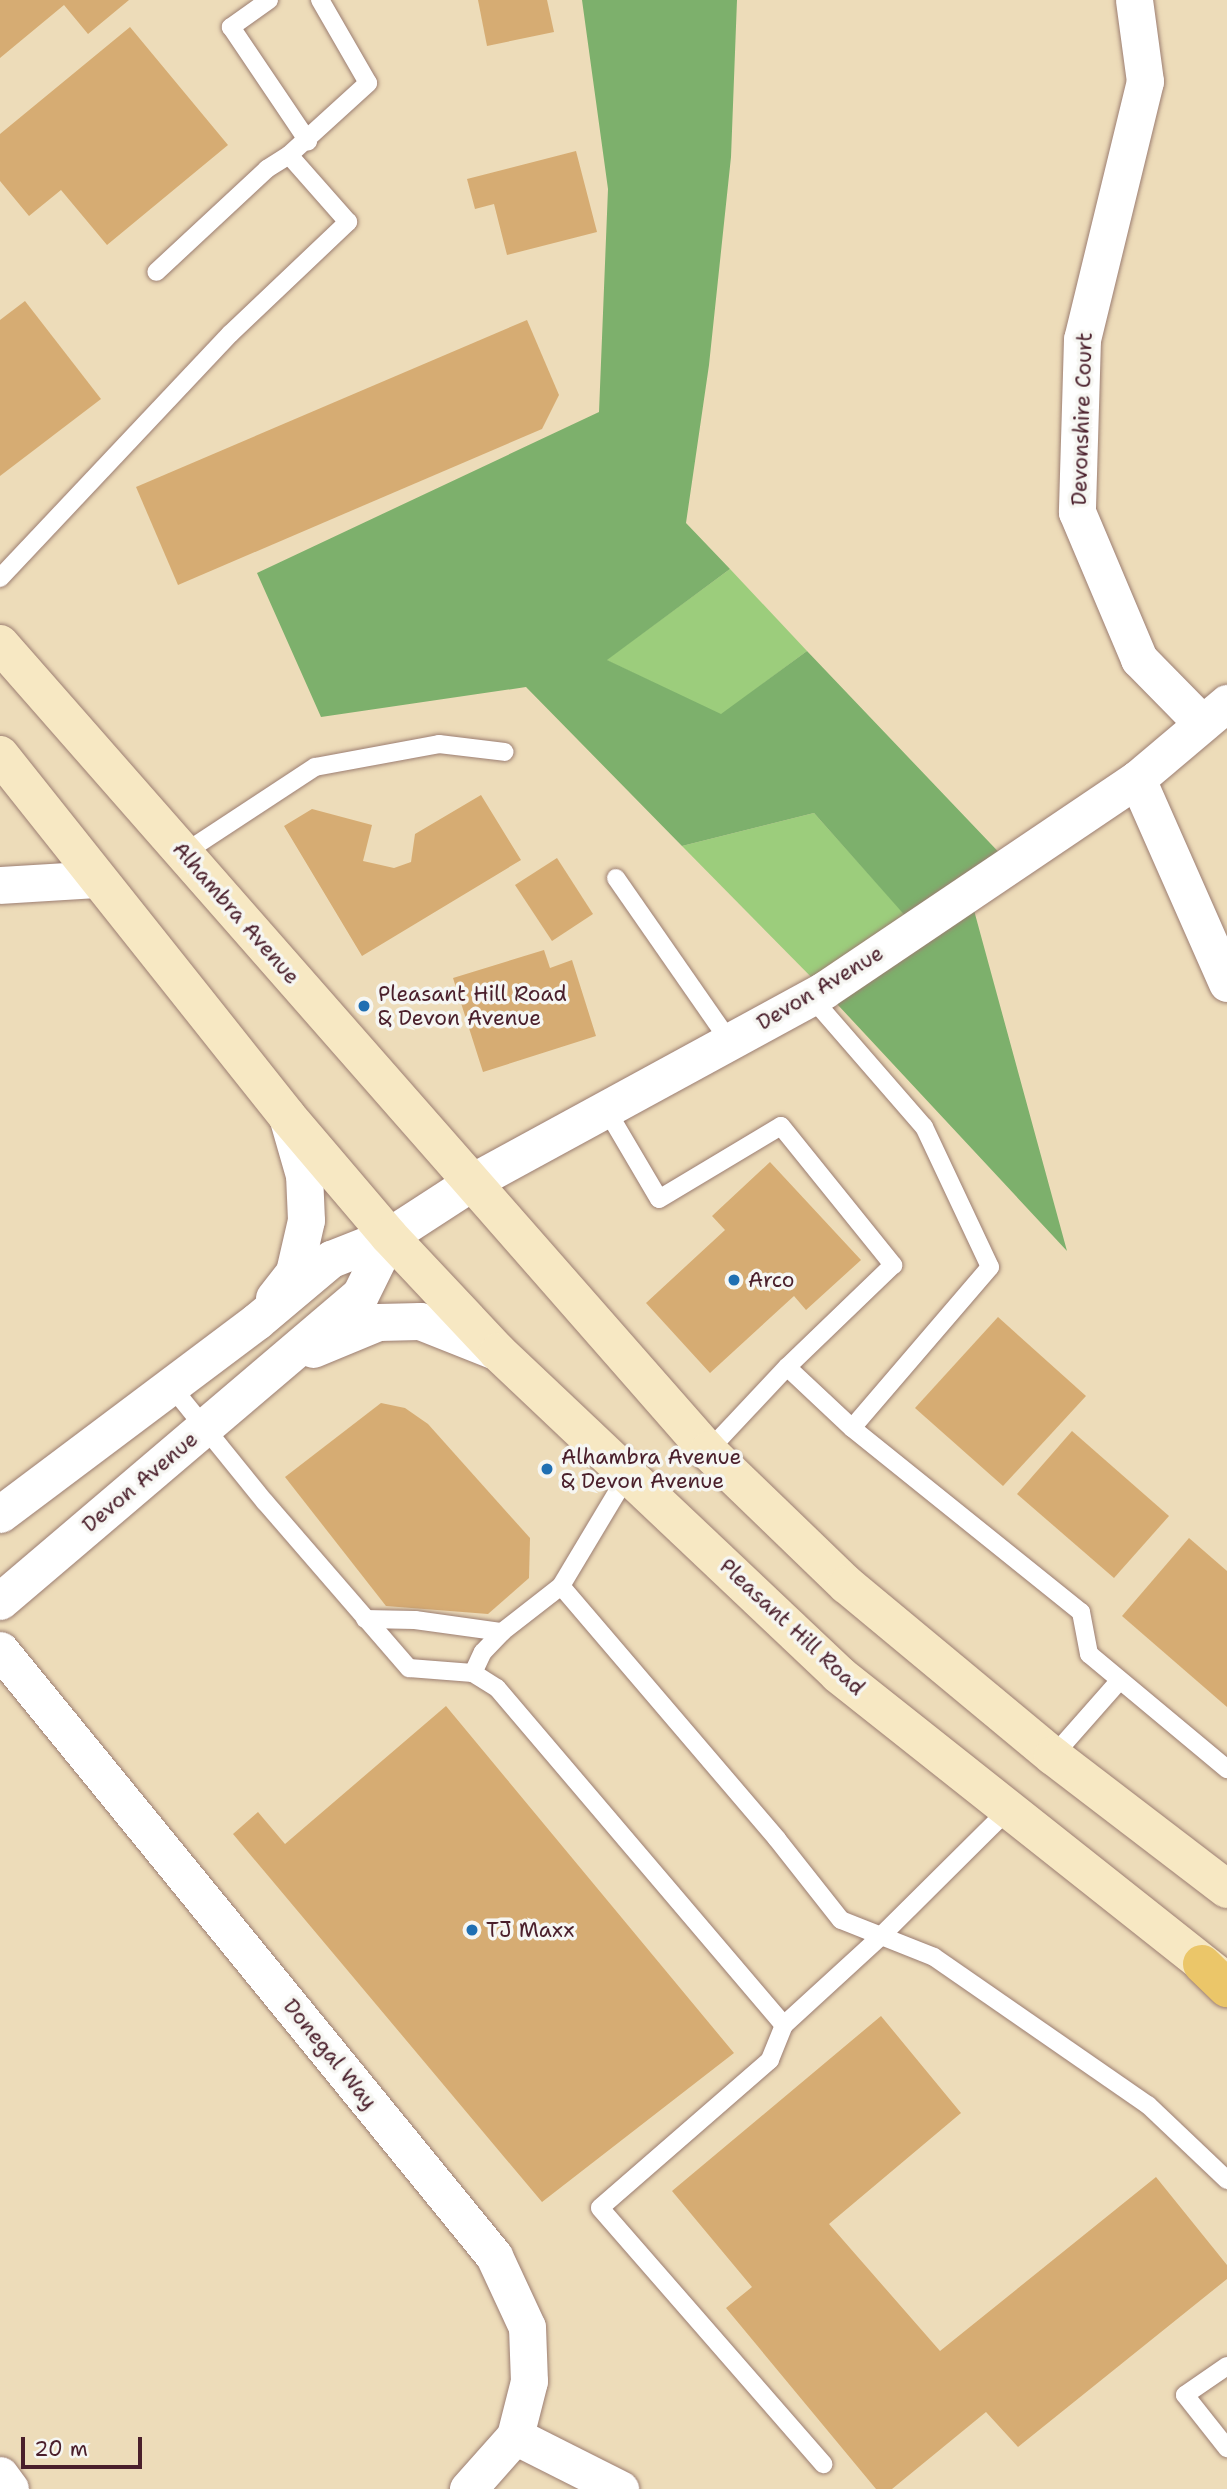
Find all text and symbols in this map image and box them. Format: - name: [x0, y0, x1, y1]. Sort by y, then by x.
- street label: Devonshire Court: [1066, 332, 1098, 506]
- street label: Alhambra Avenue: [167, 837, 305, 989]
- street label: Devon Avenue: [752, 940, 888, 1036]
- place label: Pleasant Hill Road & Devon Avenue: [378, 981, 567, 1031]
- marker: Pleasant Hill Road & Devon Avenue: [356, 998, 372, 1014]
- place label: Arco: [748, 1267, 795, 1293]
- marker: Arco: [726, 1272, 742, 1288]
- street label: Devon Avenue: [77, 1426, 203, 1538]
- place label: Alhambra Avenue & Devon Avenue: [561, 1444, 742, 1494]
- marker: Alhambra Avenue & Devon Avenue: [539, 1461, 555, 1477]
- street label: Pleasant Hill Road: [714, 1553, 870, 1701]
- place label: TJ Maxx: [486, 1917, 574, 1943]
- marker: TJ Maxx: [464, 1922, 480, 1938]
- street label: Donegal Way: [278, 1994, 382, 2114]
- scale bar: [24, 2422, 145, 2466]
- text: 20 m: [34, 2435, 88, 2463]

